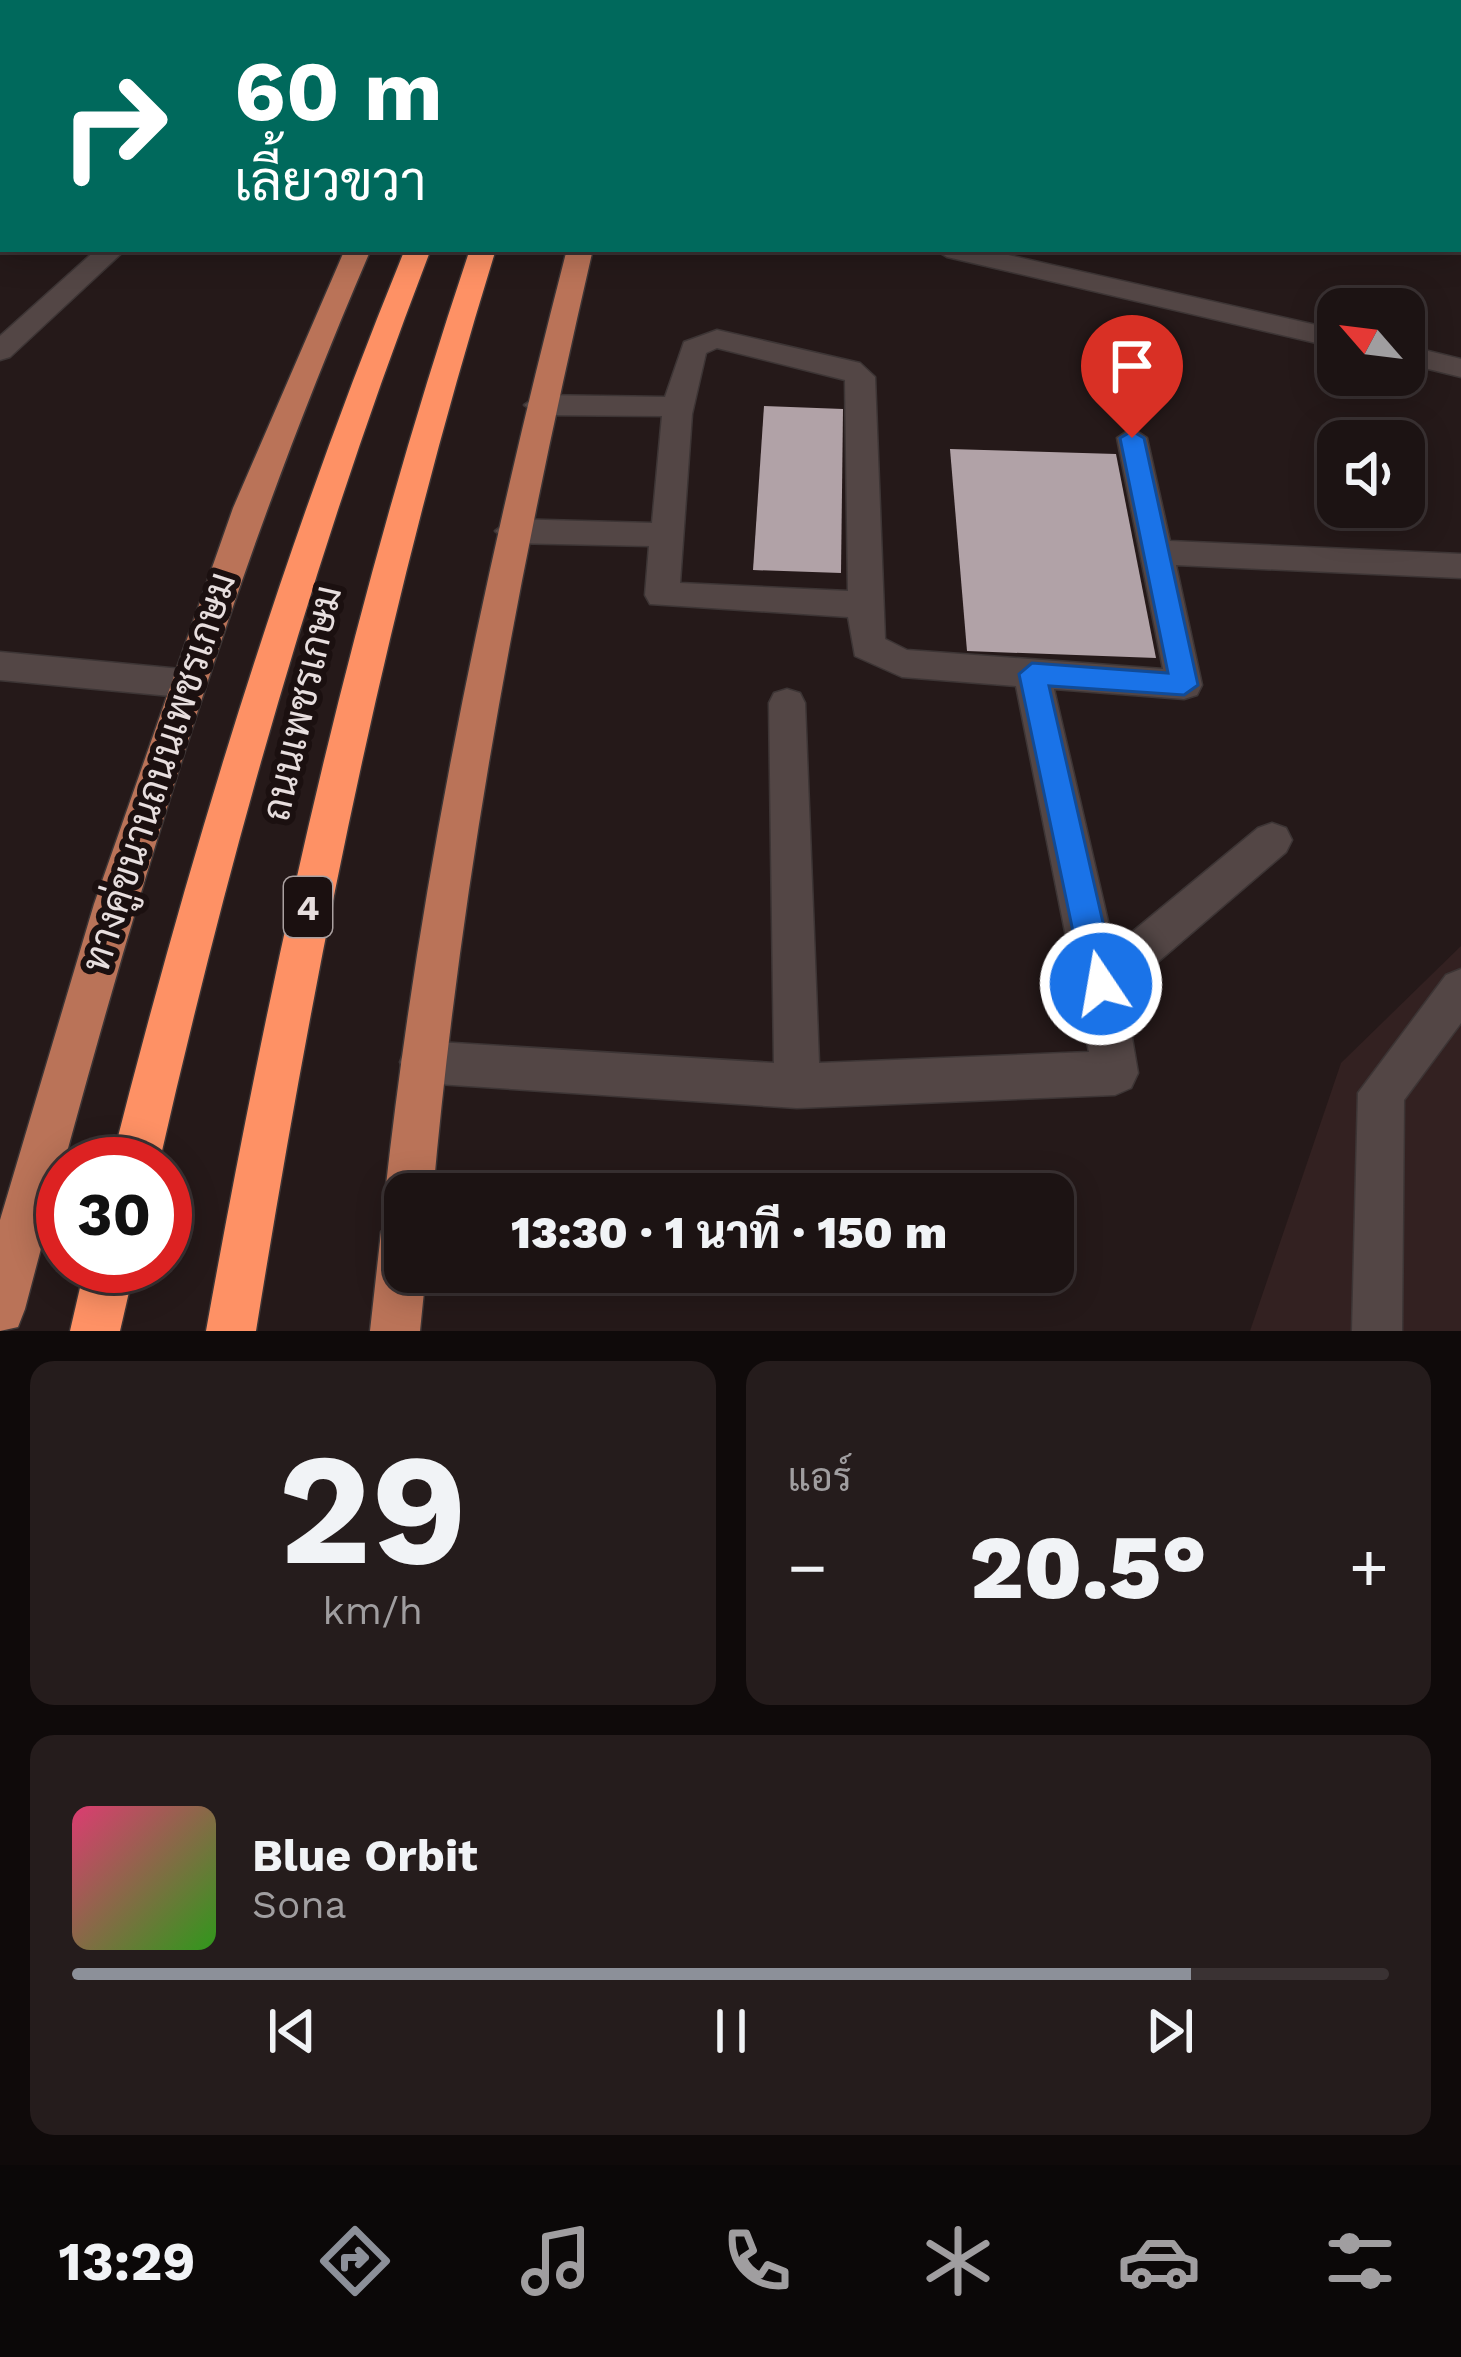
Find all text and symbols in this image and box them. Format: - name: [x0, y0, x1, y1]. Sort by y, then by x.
- text: 60 m: [234, 42, 443, 140]
- icon: right: [36, 48, 192, 204]
- text: เลี้ยวขวา: [234, 150, 427, 213]
- north arrow: [1317, 288, 1425, 396]
- map controls: [1317, 288, 1425, 528]
- pin: [1081, 315, 1183, 438]
- icon: arrive: [1099, 333, 1165, 399]
- button: sound: [1317, 420, 1425, 528]
- street label: ทางคู่ขนานถนนเพชรเกษม: [73, 567, 248, 979]
- street label: ถนนเพชรเกษม: [253, 581, 350, 825]
- road number: 4: [284, 877, 332, 937]
- position arrow: [1038, 921, 1164, 1047]
- speed limit sign: 30: [36, 1137, 192, 1293]
- text: 13:30 · 1 นาที · 150 m: [511, 1206, 947, 1259]
- text: 29: [278, 1418, 467, 1601]
- text: แอร์: [788, 1455, 852, 1500]
- text: 20.5°: [970, 1514, 1207, 1620]
- text: −: [788, 1529, 827, 1606]
- text: +: [1349, 1529, 1389, 1606]
- text: km/h: [323, 1588, 423, 1633]
- text: Blue Orbit: [252, 1829, 478, 1882]
- text: Sona: [252, 1882, 347, 1927]
- icon: previous: [259, 1998, 325, 2064]
- icon: pause: [698, 1998, 764, 2064]
- icon: next: [1137, 1998, 1203, 2064]
- icon: directions: [313, 2219, 397, 2303]
- icon: music: [514, 2219, 598, 2303]
- icon: phone: [715, 2219, 799, 2303]
- icon: climate: [916, 2219, 1000, 2303]
- icon: car: [1117, 2219, 1201, 2303]
- icon: filters: [1318, 2219, 1402, 2303]
- text: 13:29: [59, 2230, 196, 2293]

